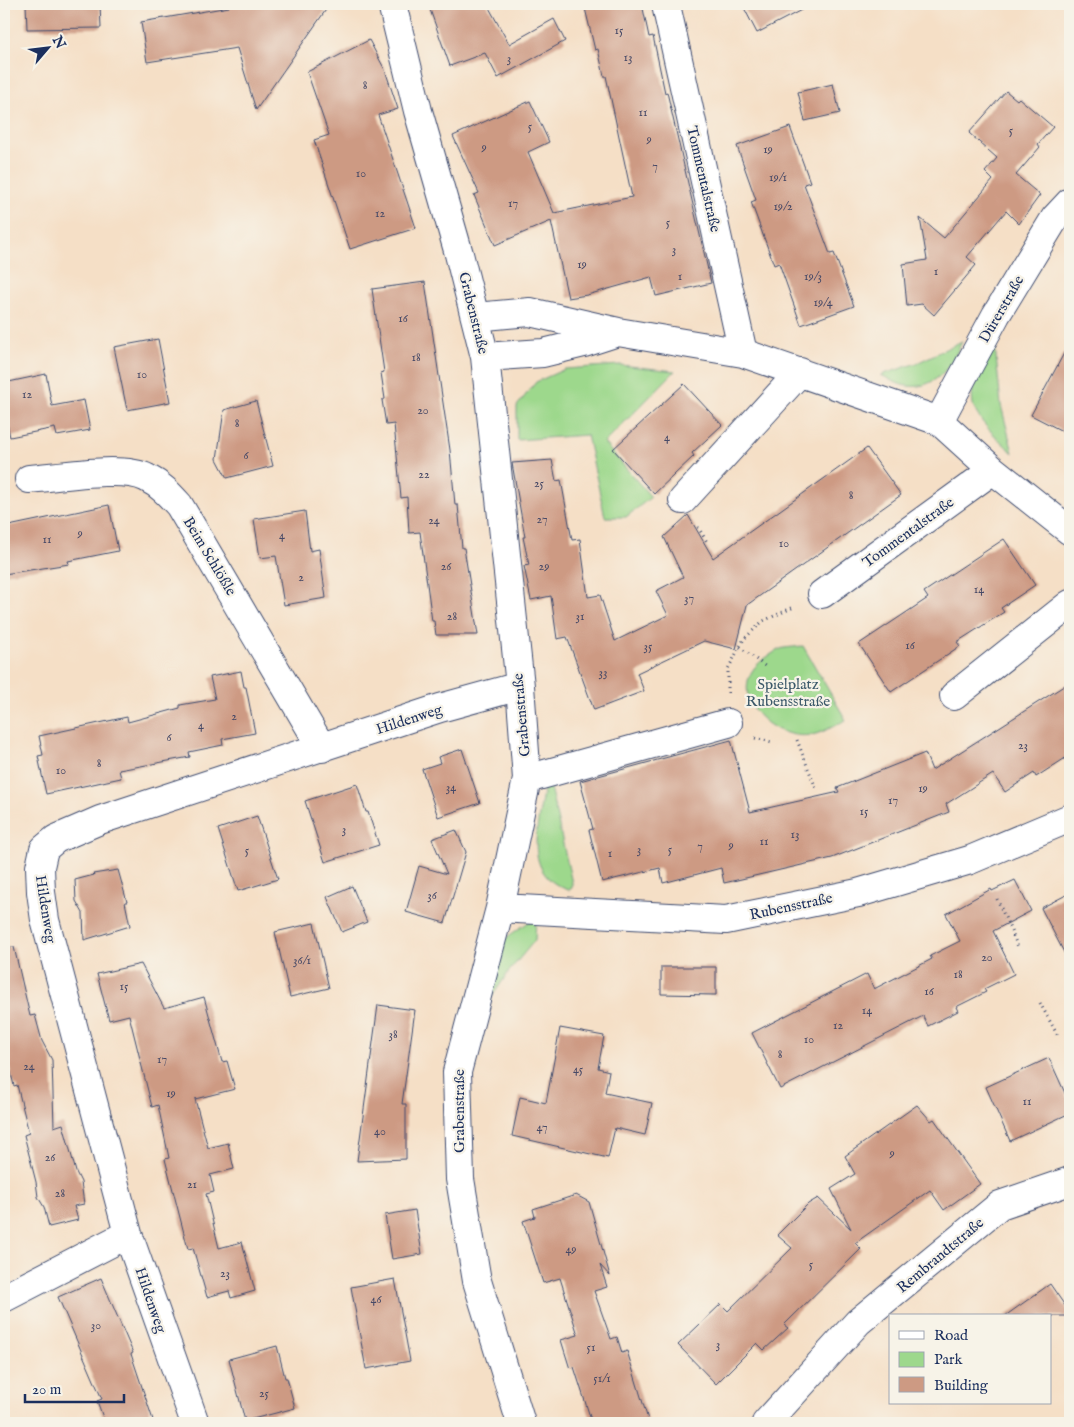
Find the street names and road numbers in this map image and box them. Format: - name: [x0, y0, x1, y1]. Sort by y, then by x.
- street label: Tommentalstraße: [682, 124, 725, 234]
- street label: Grabenstraße: [454, 270, 493, 356]
- street label: Dürerstraße: [975, 272, 1028, 346]
- street label: Tommentalstraße: [859, 493, 958, 572]
- street label: Beim Schlößle: [179, 513, 241, 599]
- street label: Grabenstraße: [508, 672, 535, 758]
- street label: Hildenweg: [374, 700, 445, 739]
- street label: Hildenweg: [31, 874, 60, 945]
- street label: Rubensstraße: [748, 888, 834, 925]
- street label: Grabenstraße: [450, 1069, 469, 1153]
- street label: Rembrandtstraße: [893, 1213, 988, 1297]
- street label: Hildenweg: [130, 1265, 171, 1336]

